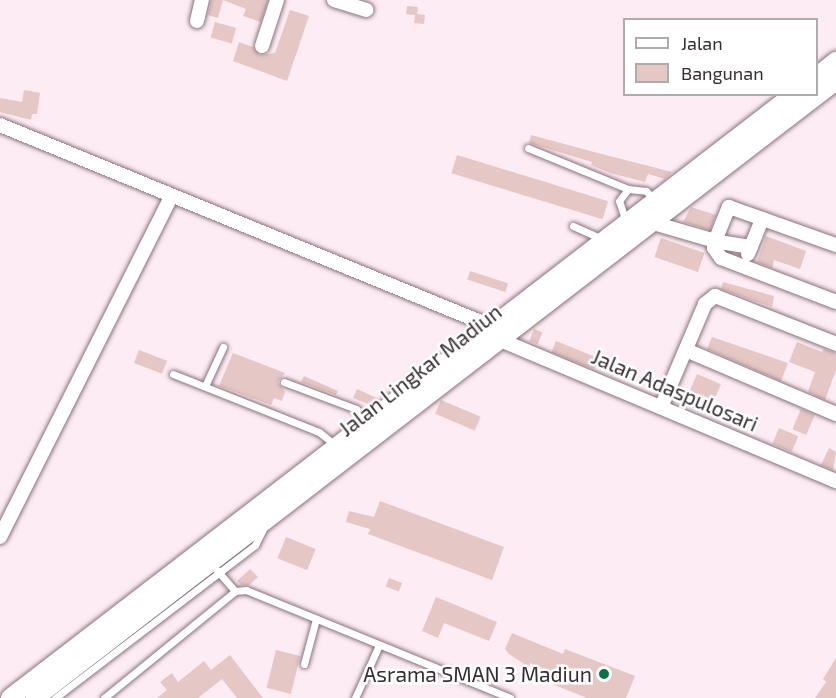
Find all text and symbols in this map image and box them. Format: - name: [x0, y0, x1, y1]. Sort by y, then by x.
- legend: [623, 18, 818, 96]
- text: Jalan: [681, 32, 723, 54]
- text: Bangunan: [681, 62, 764, 84]
- street label: Jalan Lingkar Madiun: [333, 299, 507, 441]
- street label: Jalan Adaspulosari: [588, 343, 762, 437]
- place label: Asrama SMAN 3 Madiun: [363, 661, 592, 687]
- marker: Asrama SMAN 3 Madiun: [597, 667, 611, 681]

